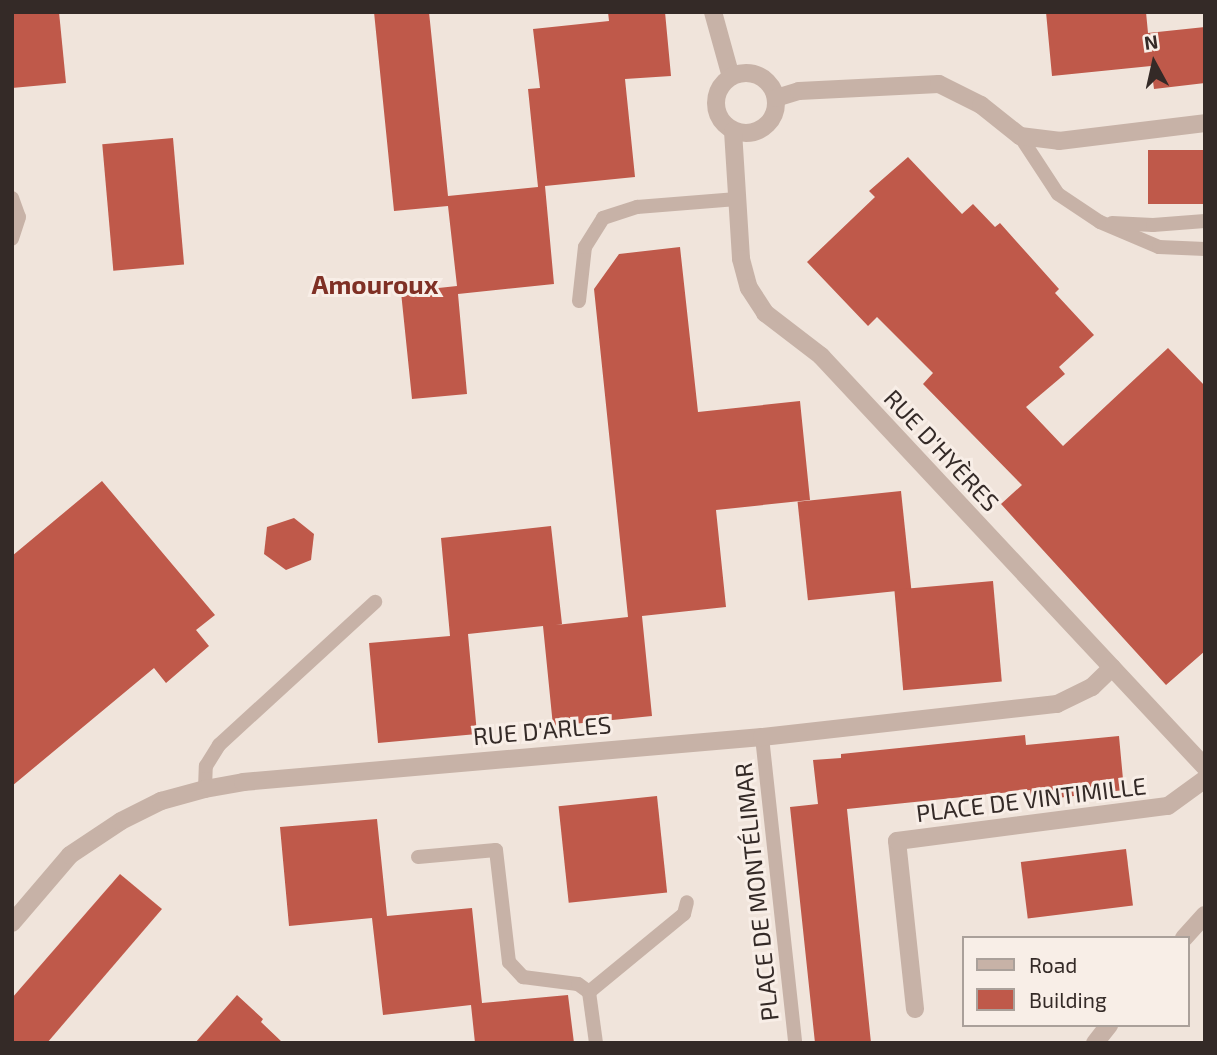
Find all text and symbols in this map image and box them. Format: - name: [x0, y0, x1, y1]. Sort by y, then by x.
- north arrow: [1119, 28, 1189, 98]
- text: N: [1143, 29, 1159, 54]
- district label: Amouroux: [311, 268, 439, 300]
- street label: RUE D'HYÈRES: [879, 383, 1005, 517]
- street label: RUE D'ARLES: [472, 710, 612, 750]
- street label: PLACE DE MONTÉLIMAR: [728, 762, 784, 1022]
- street label: PLACE DE VINTIMILLE: [914, 771, 1148, 827]
- legend: [962, 936, 1189, 1027]
- text: Road: [1029, 952, 1077, 977]
- text: Building: [1029, 987, 1107, 1012]

